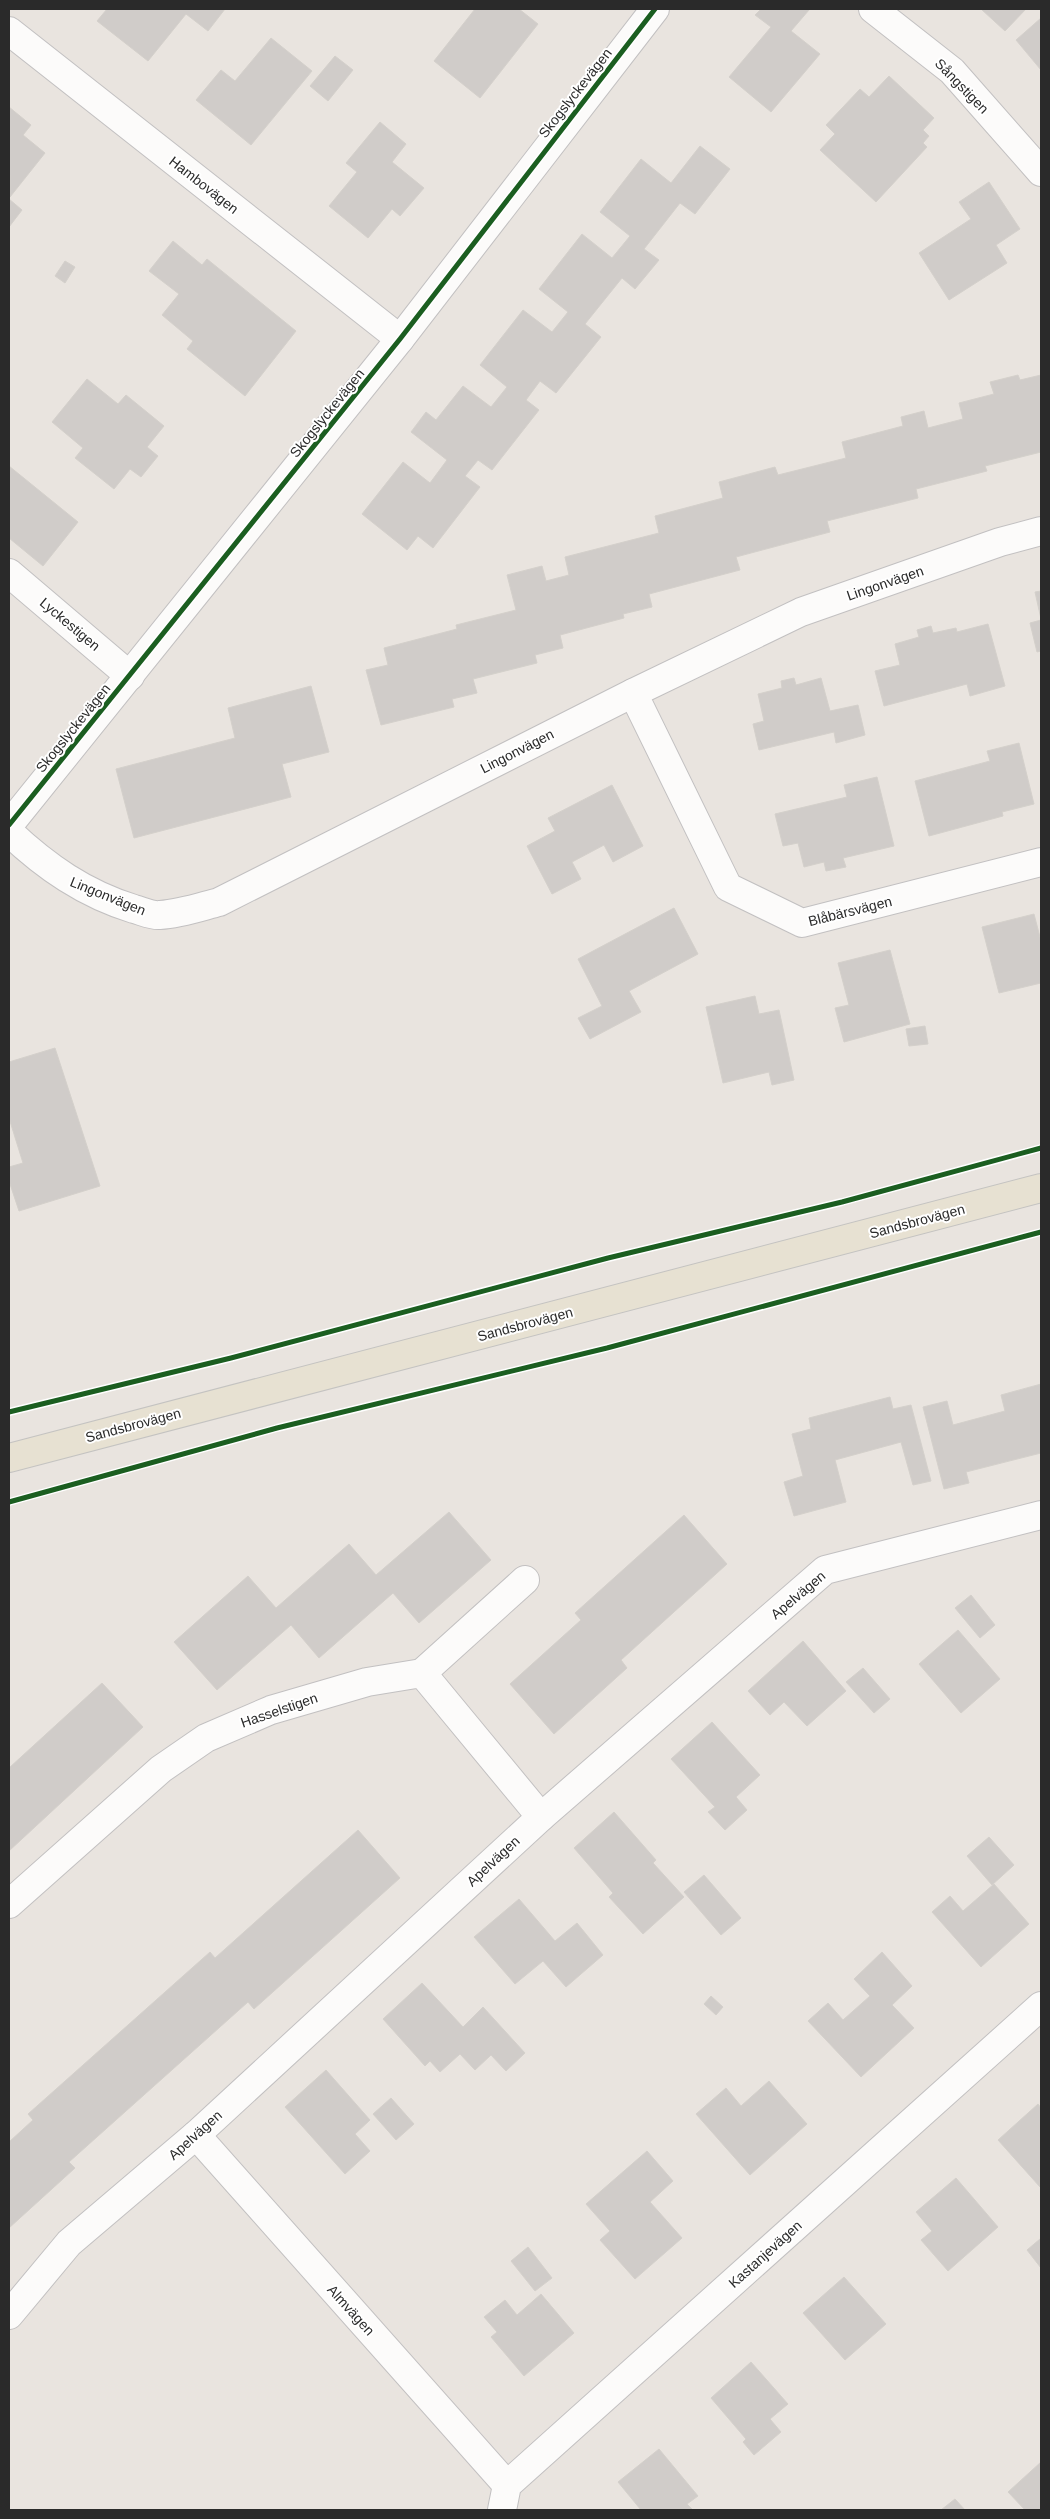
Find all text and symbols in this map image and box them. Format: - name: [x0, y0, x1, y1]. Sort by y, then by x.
- street label: Skogslyckevägen: [535, 45, 615, 141]
- street label: Sångstigen: [932, 55, 992, 117]
- street label: Hambovägen: [166, 153, 242, 217]
- street label: Skogslyckevägen: [286, 366, 368, 460]
- street label: Lingonvägen: [844, 562, 926, 604]
- street label: Lyckestigen: [37, 594, 103, 654]
- street label: Skogslyckevägen: [32, 681, 114, 775]
- street label: Lingonvägen: [478, 726, 556, 776]
- street label: Lingonvägen: [68, 874, 148, 918]
- street label: Blåbärsvägen: [807, 893, 893, 929]
- street label: Sandsbrovägen: [868, 1201, 966, 1241]
- street label: Sandsbrovägen: [476, 1304, 574, 1344]
- street label: Sandsbrovägen: [84, 1405, 182, 1445]
- street label: Apelvägen: [768, 1568, 828, 1622]
- street label: Hasselstigen: [239, 1689, 319, 1731]
- street label: Apelvägen: [463, 1833, 523, 1889]
- street label: Apelvägen: [165, 2107, 225, 2163]
- street label: Kastanjevägen: [725, 2217, 805, 2291]
- street label: Almvägen: [324, 2282, 378, 2338]

